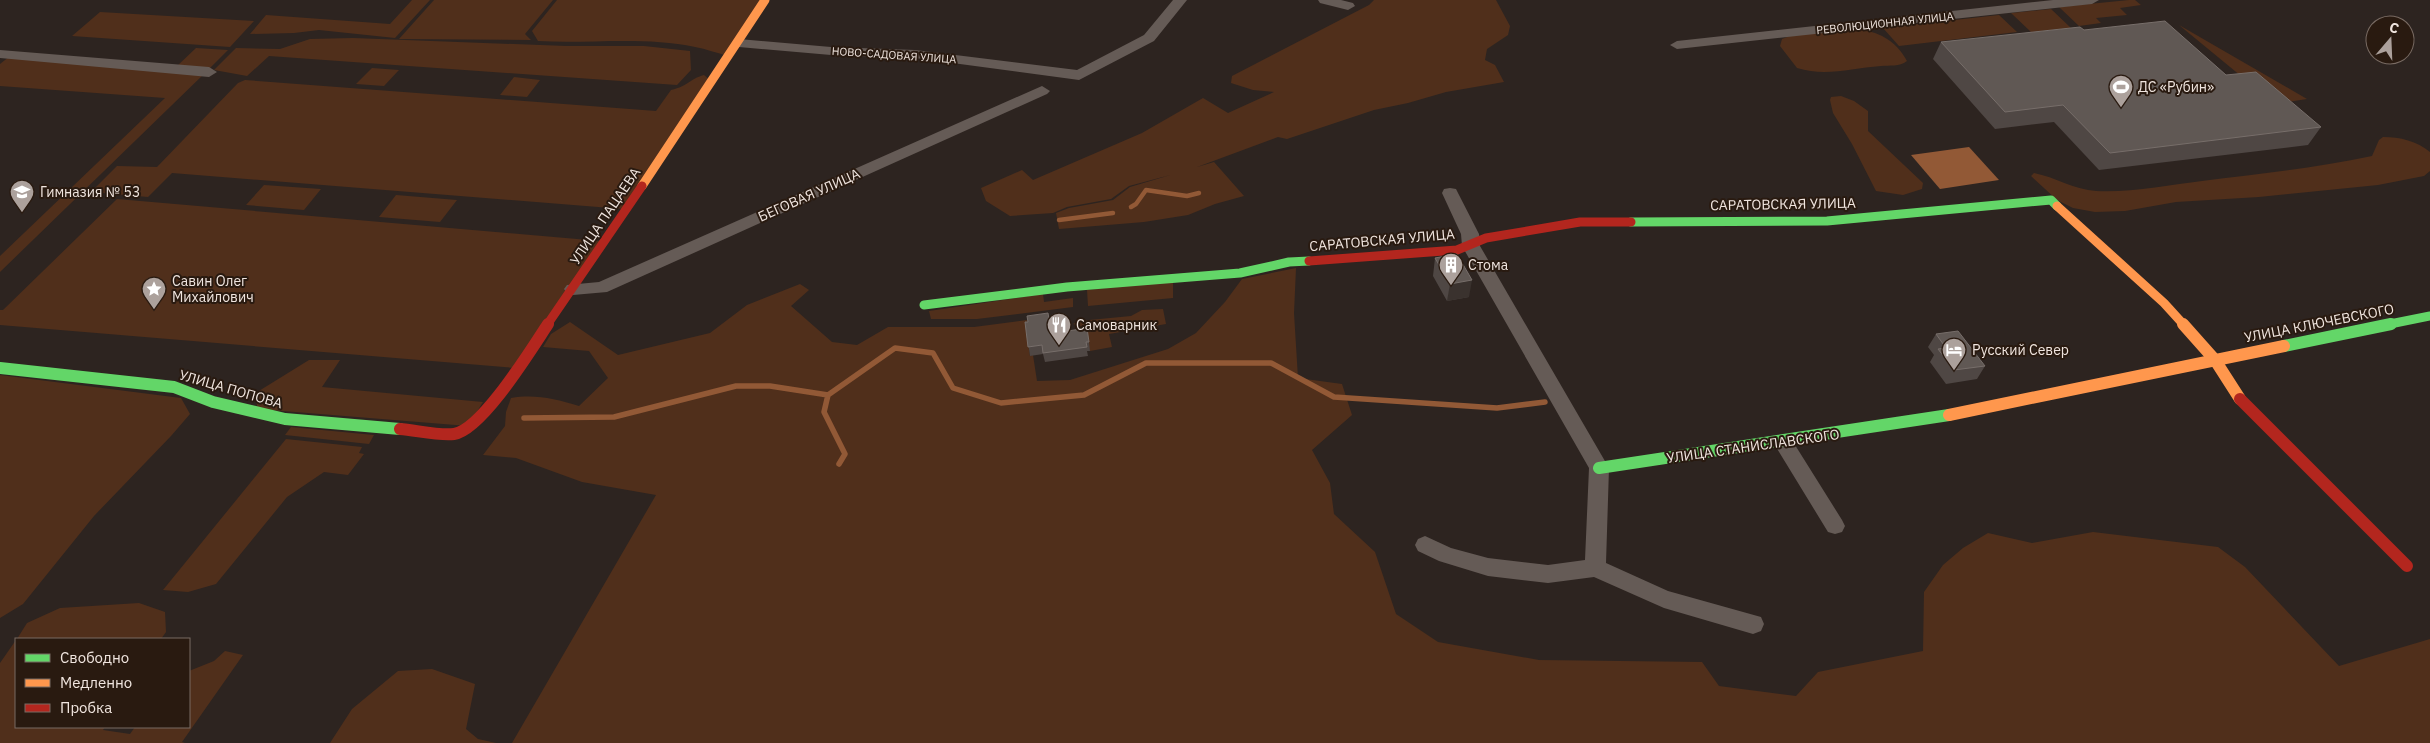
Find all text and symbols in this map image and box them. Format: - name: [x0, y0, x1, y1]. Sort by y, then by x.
- street label: РЕВОЛЮЦИОННАЯ УЛИЦА: [1816, 9, 1954, 37]
- north arrow: [2365, 15, 2415, 65]
- text: С: [2387, 18, 2401, 38]
- street label: НОВО-САДОВАЯ УЛИЦА: [831, 44, 957, 66]
- sports icon: ДС «Рубин»: [2108, 74, 2134, 108]
- place label: ДС «Рубин»: [2138, 78, 2214, 96]
- street label: УЛИЦА ПАЦАЕВА: [566, 164, 644, 268]
- street label: БЕГОВАЯ УЛИЦА: [755, 164, 863, 226]
- school or university icon: Гимназия № 53: [9, 179, 35, 213]
- place label: Гимназия № 53: [40, 183, 140, 201]
- street label: САРАТОВСКАЯ УЛИЦА: [1710, 194, 1856, 214]
- street label: САРАТОВСКАЯ УЛИЦА: [1309, 225, 1455, 255]
- building icon: Стома: [1438, 252, 1464, 286]
- place label: Стома: [1468, 256, 1509, 274]
- place label: Савин Олег Михайлович: [172, 272, 254, 306]
- place icon: Савин Олег Михайлович: [141, 276, 167, 310]
- street label: УЛИЦА КЛЮЧЕВСКОГО: [2243, 300, 2395, 346]
- restaurant icon: Самоварник: [1046, 312, 1072, 346]
- place label: Самоварник: [1076, 316, 1158, 334]
- hotel icon: Русский Север: [1941, 337, 1967, 371]
- place label: Русский Север: [1972, 341, 2069, 359]
- street label: УЛИЦА ПОПОВА: [177, 366, 285, 412]
- street label: УЛИЦА СТАНИСЛАВСКОГО: [1665, 425, 1841, 467]
- legend: [15, 638, 190, 728]
- text: Свободно: [60, 648, 129, 667]
- text: Медленно: [60, 673, 132, 692]
- text: Пробка: [60, 698, 112, 717]

